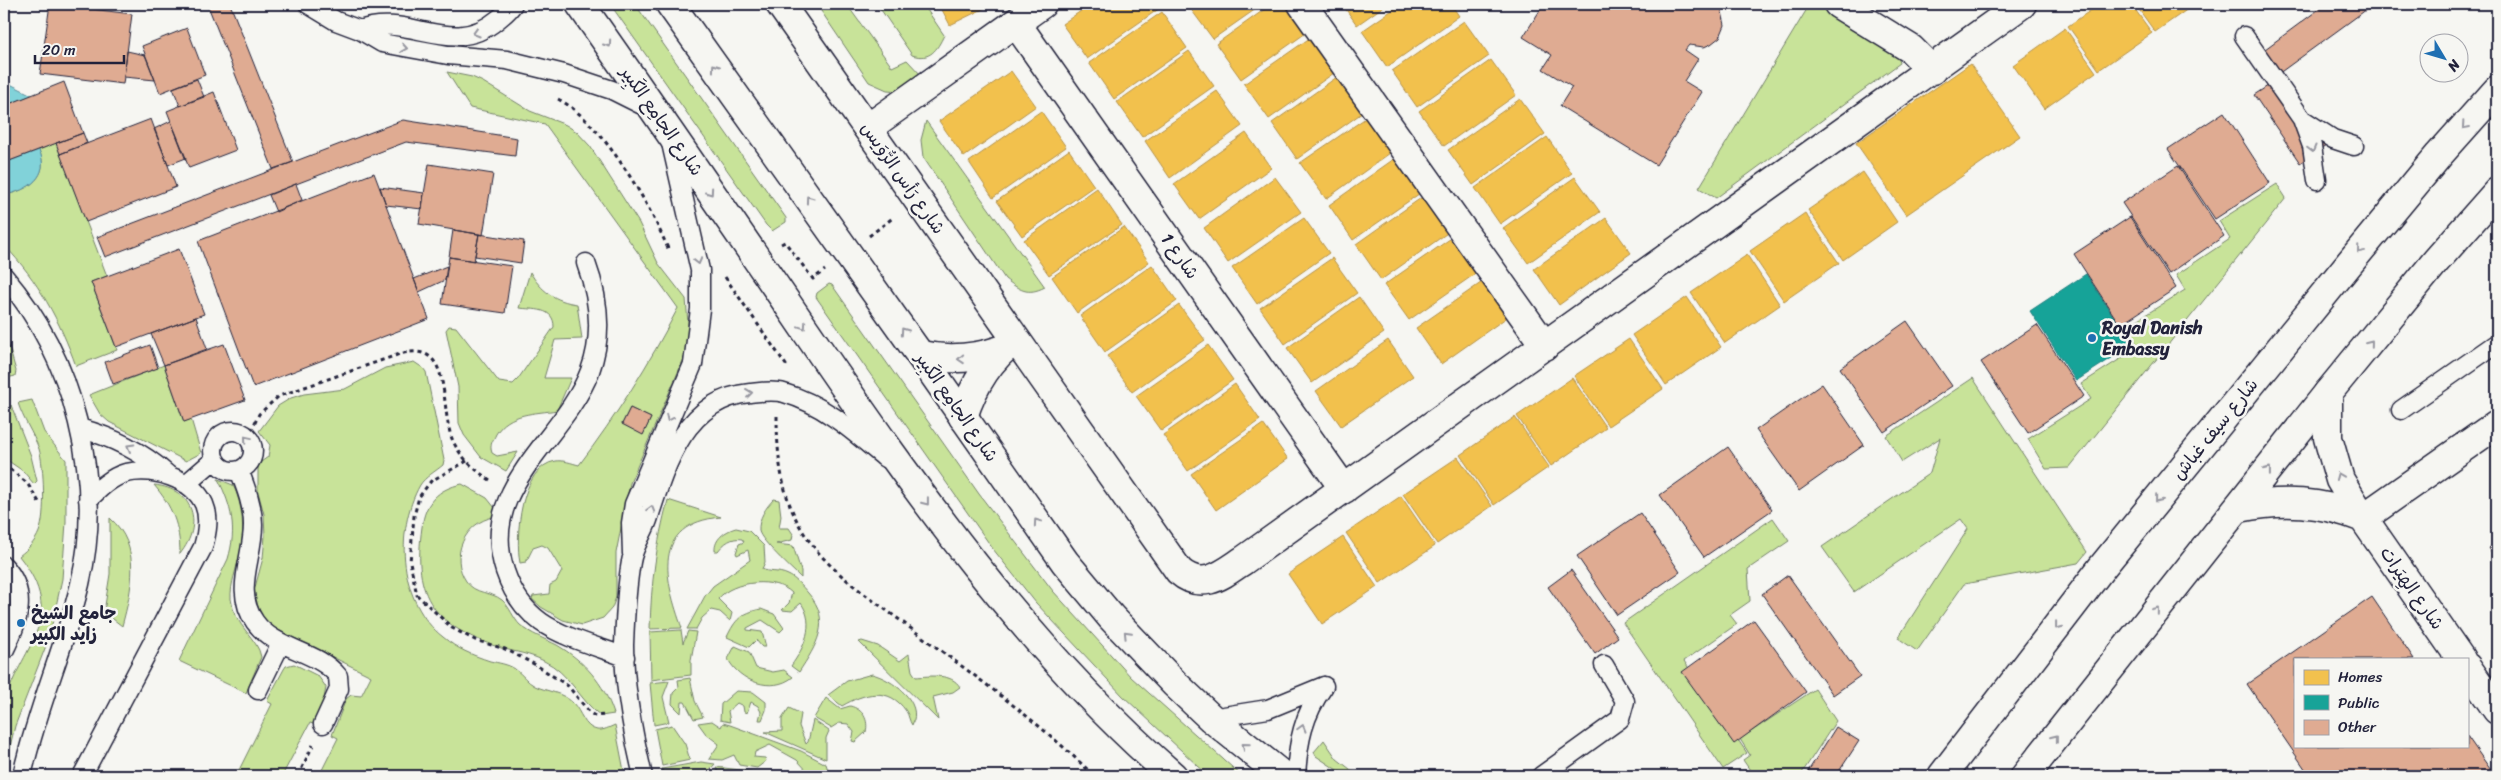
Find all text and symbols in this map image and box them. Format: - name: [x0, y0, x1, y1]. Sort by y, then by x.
- one-way arrow: [472, 27, 480, 37]
- scale bar: [35, 32, 124, 64]
- north arrow: [2418, 32, 2468, 82]
- text: 20 m: [42, 37, 76, 63]
- one-way arrow: [602, 38, 611, 48]
- one-way arrow: [400, 42, 409, 52]
- text: N: [2441, 53, 2467, 77]
- street label: شارع الجامِع الكَبِير: [611, 57, 712, 183]
- one-way arrow: [712, 63, 721, 73]
- street label: شارع رَأس الرُّوَيس: [852, 115, 954, 241]
- one-way arrow: [2461, 120, 2470, 129]
- one-way arrow: [2306, 145, 2317, 153]
- one-way arrow: [704, 186, 713, 195]
- one-way arrow: [807, 196, 815, 205]
- street label: شارع 1: [1152, 226, 1208, 286]
- one-way arrow: [2357, 245, 2366, 254]
- one-way arrow: [692, 257, 703, 266]
- place label: Royal Danish Embassy: [2101, 312, 2203, 365]
- one-way arrow: [796, 320, 806, 329]
- one-way arrow: [901, 327, 910, 337]
- marker: Royal Danish Embassy: [2086, 332, 2098, 344]
- one-way arrow: [2364, 339, 2373, 348]
- street label: شارع الجامِع الكَبِير: [906, 343, 1007, 469]
- one-way arrow: [957, 353, 965, 364]
- street label: شارع سيف غباش: [2163, 371, 2267, 487]
- one-way arrow: [745, 388, 753, 399]
- one-way arrow: [665, 413, 675, 422]
- one-way arrow: [243, 436, 252, 445]
- one-way arrow: [126, 444, 135, 454]
- one-way arrow: [2263, 467, 2271, 476]
- one-way arrow: [2335, 472, 2345, 480]
- one-way arrow: [2155, 493, 2164, 502]
- one-way arrow: [920, 496, 928, 505]
- one-way arrow: [646, 506, 656, 514]
- one-way arrow: [1034, 518, 1043, 528]
- street label: شارع الهِيَرات: [2371, 539, 2453, 637]
- place label: جامع الشيخ زايد الكبير: [29, 597, 116, 650]
- one-way arrow: [2150, 607, 2158, 616]
- marker: جامع الشيخ زايد الكبير: [15, 617, 27, 629]
- one-way arrow: [2055, 620, 2063, 629]
- one-way arrow: [1124, 631, 1133, 640]
- legend: [2294, 658, 2468, 748]
- text: Homes: [2338, 664, 2382, 690]
- text: Public: [2338, 690, 2380, 716]
- text: Other: [2338, 714, 2377, 740]
- one-way arrow: [1296, 725, 1306, 733]
- one-way arrow: [2049, 734, 2058, 744]
- one-way arrow: [1241, 743, 1250, 752]

